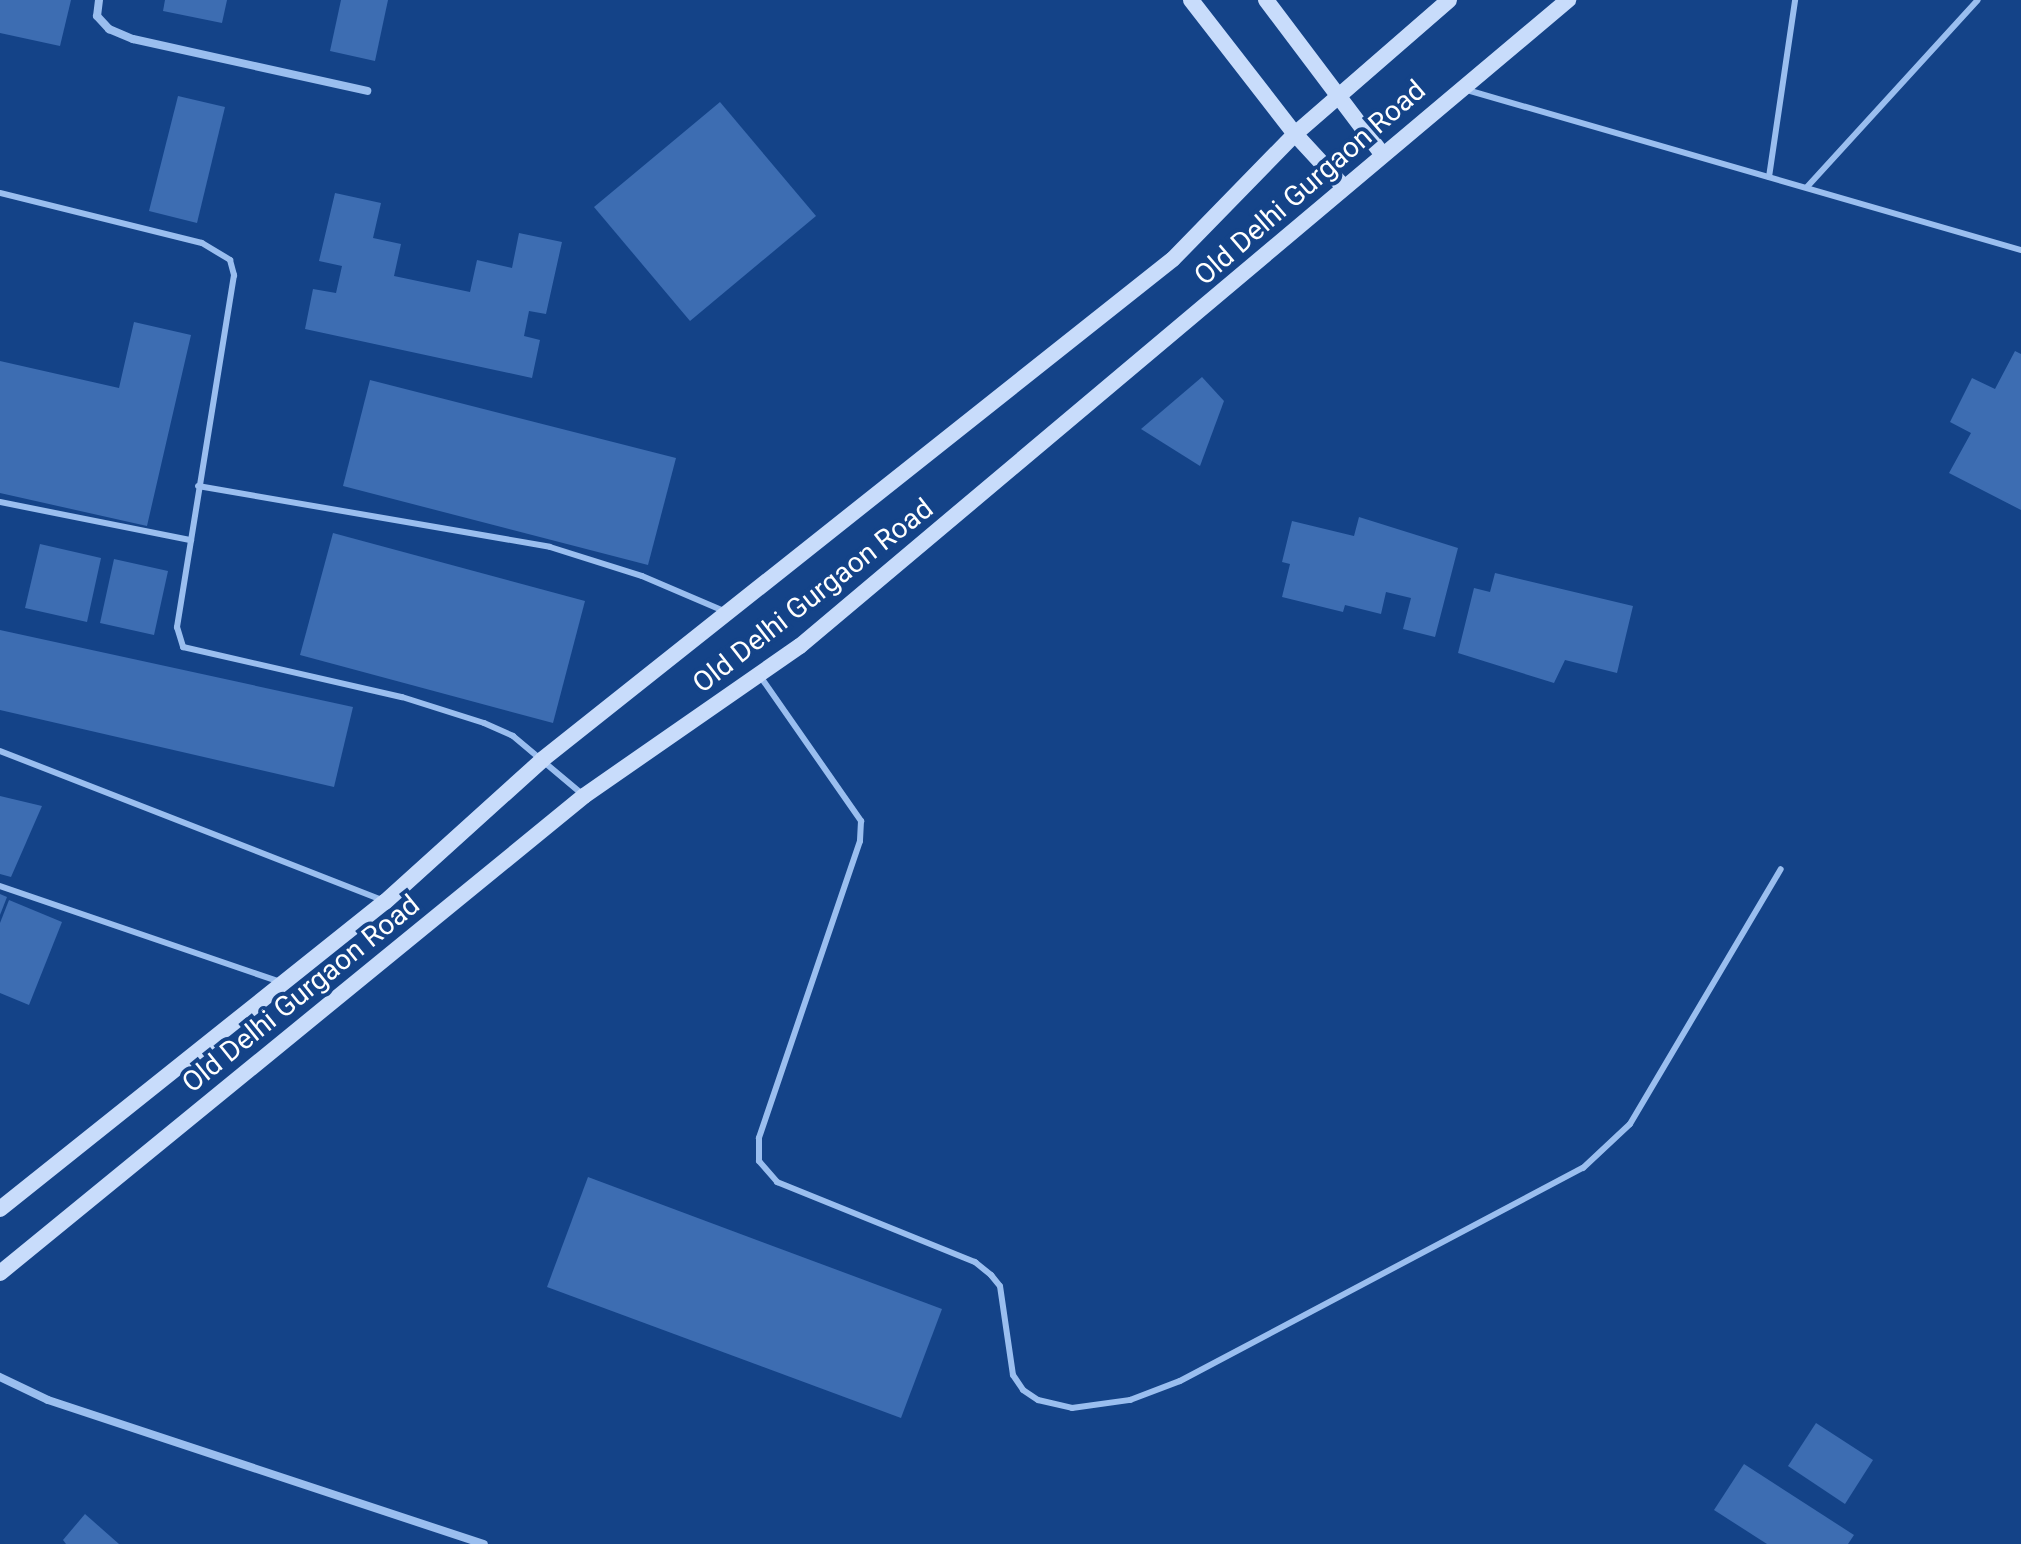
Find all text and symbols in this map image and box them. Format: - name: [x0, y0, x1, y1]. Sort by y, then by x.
- street label: Old Delhi Gurgaon Road: [1188, 73, 1432, 293]
- street label: Old Delhi Gurgaon Road: [686, 492, 940, 700]
- street label: Old Delhi Gurgaon Road: [176, 888, 426, 1100]

